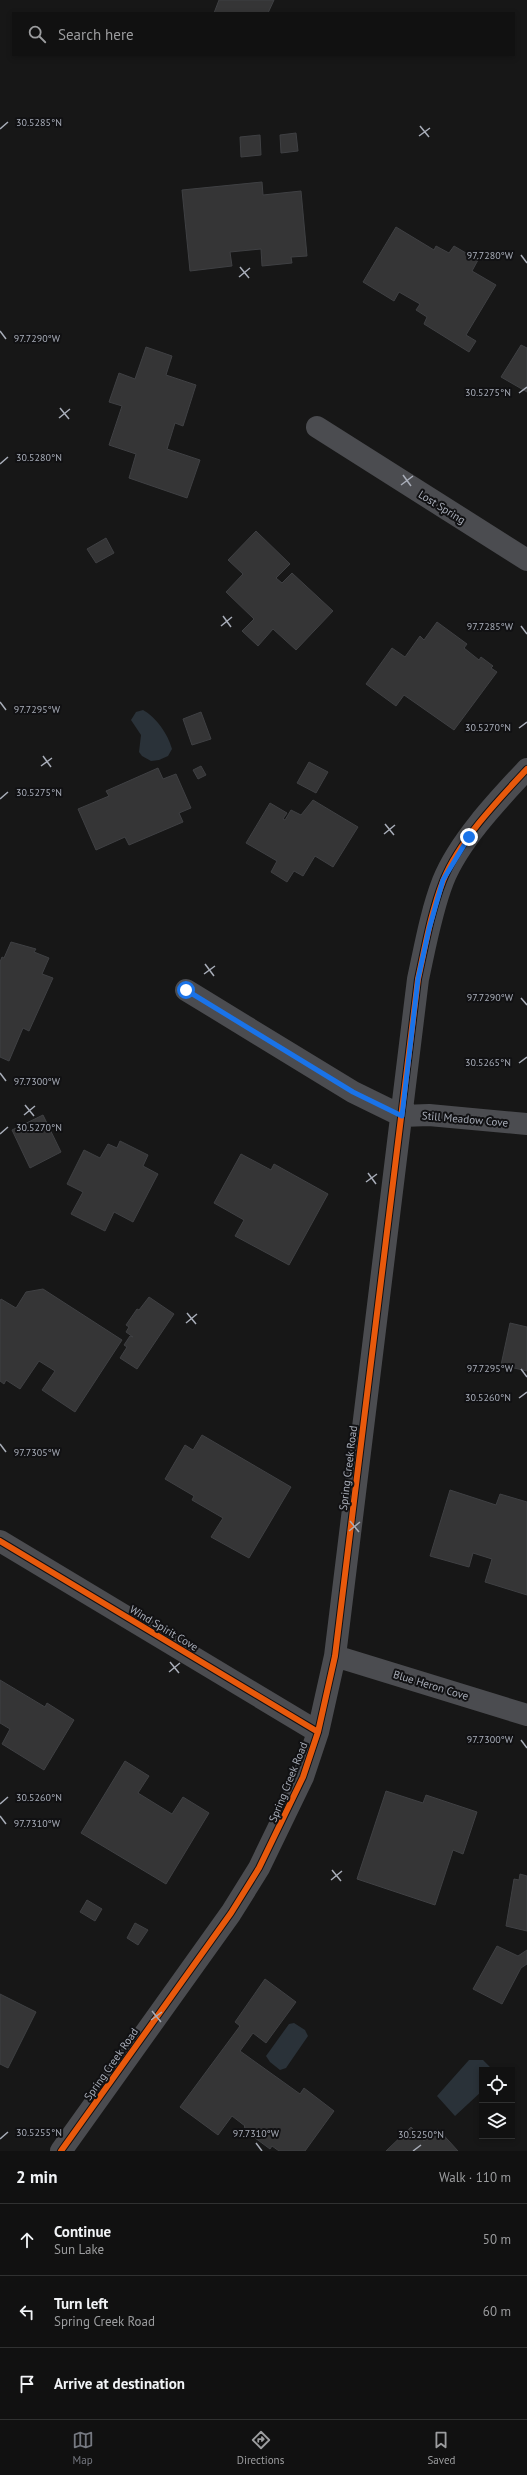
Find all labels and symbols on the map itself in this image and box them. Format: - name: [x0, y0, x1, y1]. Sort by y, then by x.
- text: 30.5285°N: [16, 116, 62, 129]
- text: 97.7280°W: [467, 249, 514, 262]
- text: 97.7290°W: [14, 332, 61, 345]
- text: 30.5275°N: [465, 386, 511, 399]
- text: 30.5280°N: [16, 451, 62, 464]
- street label: Lost Spring: [416, 487, 468, 527]
- text: 97.7285°W: [467, 620, 514, 633]
- text: 97.7295°W: [14, 703, 61, 716]
- text: 30.5270°N: [465, 721, 511, 734]
- text: 30.5275°N: [16, 786, 62, 799]
- route end: [460, 828, 478, 846]
- route start: [177, 981, 195, 999]
- text: 97.7290°W: [467, 991, 514, 1004]
- text: 30.5265°N: [465, 1056, 511, 1069]
- text: 97.7300°W: [14, 1075, 61, 1088]
- street label: Still Meadow Cove: [421, 1108, 509, 1130]
- text: 30.5270°N: [16, 1121, 62, 1134]
- text: 97.7295°W: [467, 1362, 514, 1375]
- text: 30.5260°N: [465, 1391, 511, 1404]
- street label: Spring Creek Road: [336, 1425, 360, 1511]
- text: 97.7305°W: [14, 1446, 61, 1459]
- street label: Wind Spirit Cove: [127, 1602, 201, 1654]
- street label: Blue Heron Cove: [392, 1667, 471, 1703]
- text: 97.7300°W: [467, 1733, 514, 1746]
- street label: Spring Creek Road: [266, 1740, 311, 1824]
- text: 30.5260°N: [16, 1791, 62, 1804]
- text: 97.7310°W: [14, 1817, 61, 1830]
- street label: Spring Creek Road: [81, 2025, 141, 2103]
- text: 30.5255°N: [16, 2126, 62, 2139]
- text: 97.7310°W: [233, 2127, 280, 2140]
- text: 30.5250°N: [398, 2128, 444, 2141]

